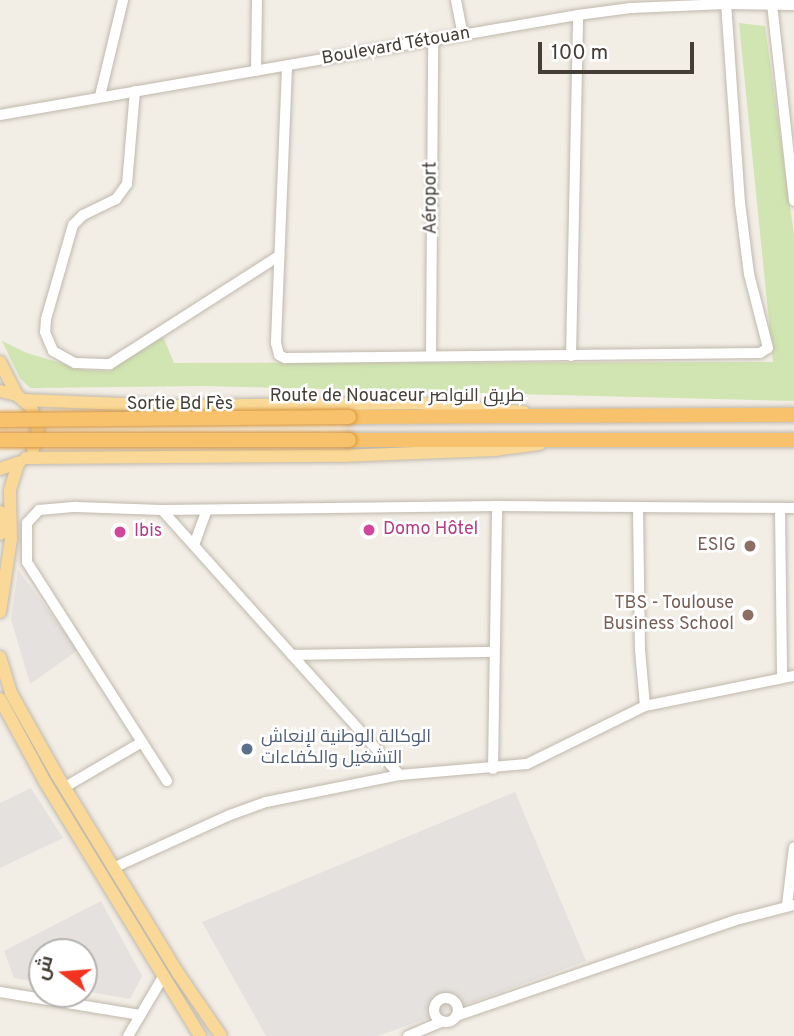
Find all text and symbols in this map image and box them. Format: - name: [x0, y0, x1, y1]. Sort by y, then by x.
- street label: Boulevard Tétouan: [320, 23, 472, 71]
- scale bar: [542, 28, 698, 72]
- text: 100 m: [551, 40, 608, 67]
- street label: Aéroport: [421, 162, 443, 234]
- street label: Route de Nouaceur طريق النواصر: [270, 386, 524, 408]
- street label: Sortie Bd Fès: [127, 394, 233, 416]
- place label: Domo Hôtel: [383, 519, 478, 541]
- place label: Ibis: [134, 521, 162, 543]
- marker: Domo Hôtel: [361, 522, 377, 538]
- marker: Ibis: [112, 524, 128, 540]
- place label: ESIG: [697, 535, 736, 557]
- marker: ESIG: [742, 538, 758, 554]
- place label: TBS - Toulouse Business School: [603, 594, 734, 636]
- marker: TBS - Toulouse Business School: [740, 607, 756, 623]
- place label: الوكالة الوطنية لإنعاش التشغيل والكفاءات: [261, 728, 431, 770]
- marker: الوكالة الوطنية لإنعاش التشغيل والكفاءات: [239, 741, 255, 757]
- north arrow: [28, 938, 98, 1008]
- text: ش: [30, 953, 60, 983]

